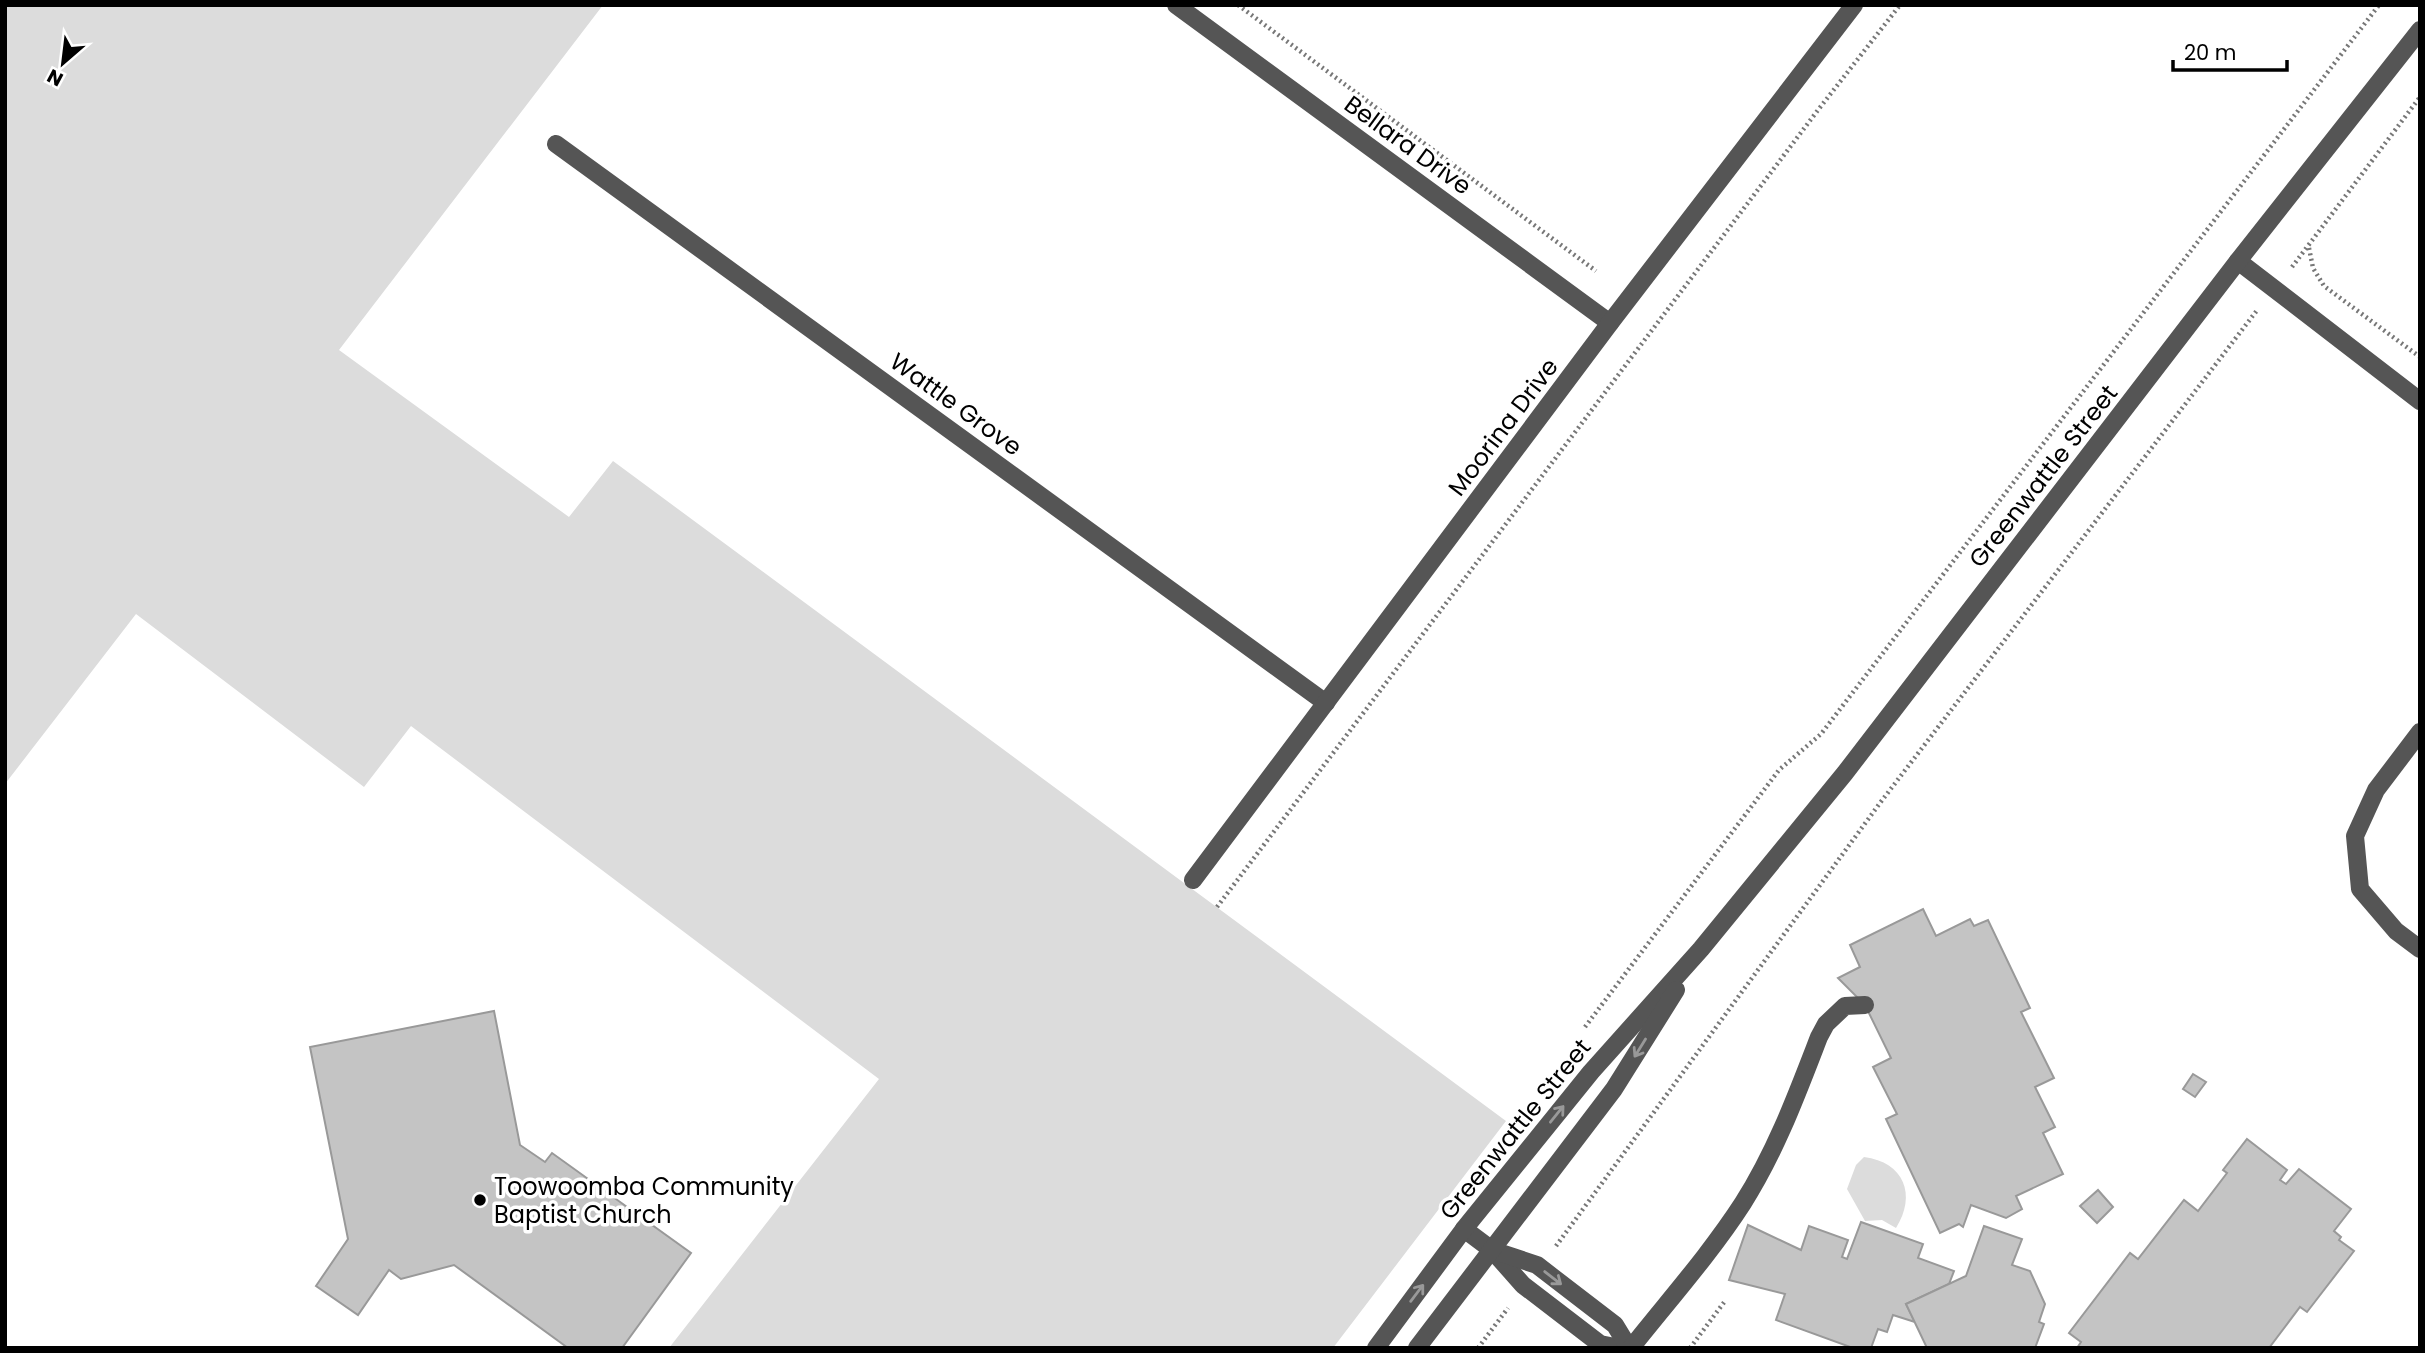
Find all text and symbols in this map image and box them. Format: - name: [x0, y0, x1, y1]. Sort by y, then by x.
- north arrow: [28, 28, 98, 98]
- scale bar: [2173, 28, 2287, 72]
- text: 20 m: [2184, 38, 2237, 67]
- text: N: [43, 62, 68, 93]
- street label: Bellara Drive: [1338, 88, 1478, 202]
- street label: Wattle Grove: [883, 345, 1029, 463]
- street label: Moorina Drive: [1440, 351, 1566, 503]
- street label: Greenwattle Street: [1961, 378, 2125, 574]
- street label: Greenwattle Street: [1432, 1032, 1598, 1226]
- one-way arrow: [1632, 1038, 1646, 1058]
- one-way arrow: [1550, 1106, 1565, 1124]
- place label: Toowoomba Community Baptist Church: [494, 1170, 794, 1231]
- marker: Toowoomba Community Baptist Church: [472, 1192, 488, 1208]
- one-way arrow: [1543, 1270, 1562, 1285]
- one-way arrow: [1410, 1284, 1424, 1303]

